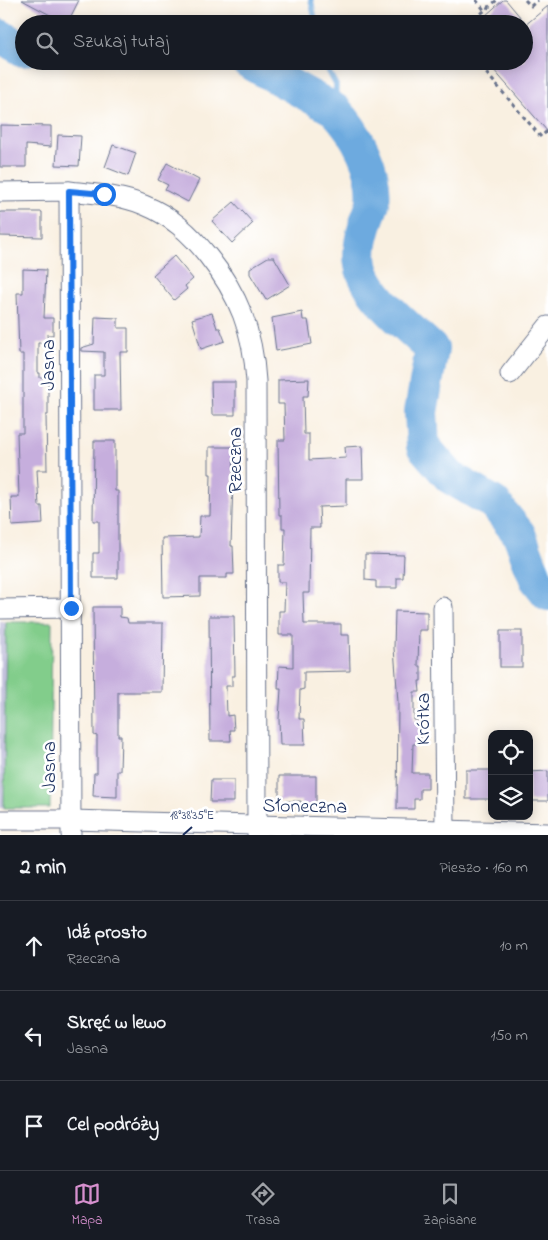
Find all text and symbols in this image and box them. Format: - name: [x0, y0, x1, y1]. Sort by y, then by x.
- search box: [15, 15, 533, 70]
- icon: search: [33, 29, 61, 57]
- text: Szukaj tutaj: [73, 29, 169, 56]
- route start: [93, 183, 116, 206]
- street label: Jasna: [35, 339, 64, 391]
- street label: Rzeczna: [222, 427, 251, 493]
- route end: [60, 597, 83, 620]
- street label: Krótka: [410, 693, 439, 745]
- map controls: [488, 730, 533, 820]
- button: locate: [488, 730, 533, 775]
- street label: Jasna: [36, 741, 65, 793]
- button: layers: [488, 775, 533, 820]
- street label: Słoneczna: [262, 792, 347, 823]
- text: 18°38'35"E: [170, 807, 214, 825]
- text: 2 min: [20, 853, 66, 883]
- text: Pieszo · 160 m: [440, 856, 528, 880]
- text: Idź prosto: [67, 920, 147, 947]
- icon: ahead: [20, 932, 48, 960]
- text: 10 m: [500, 934, 528, 958]
- text: Rzeczna: [67, 947, 120, 971]
- text: Skręć w lewo: [67, 1010, 166, 1037]
- icon: left: [20, 1022, 48, 1050]
- text: 150 m: [490, 1024, 528, 1048]
- text: Jasna: [67, 1037, 108, 1061]
- icon: arrive: [20, 1112, 48, 1140]
- text: Cel podróży: [67, 1112, 159, 1139]
- tab: Mapa: [71, 1180, 103, 1231]
- tab: Trasa: [246, 1180, 280, 1231]
- tab: Zapisane: [423, 1180, 477, 1231]

